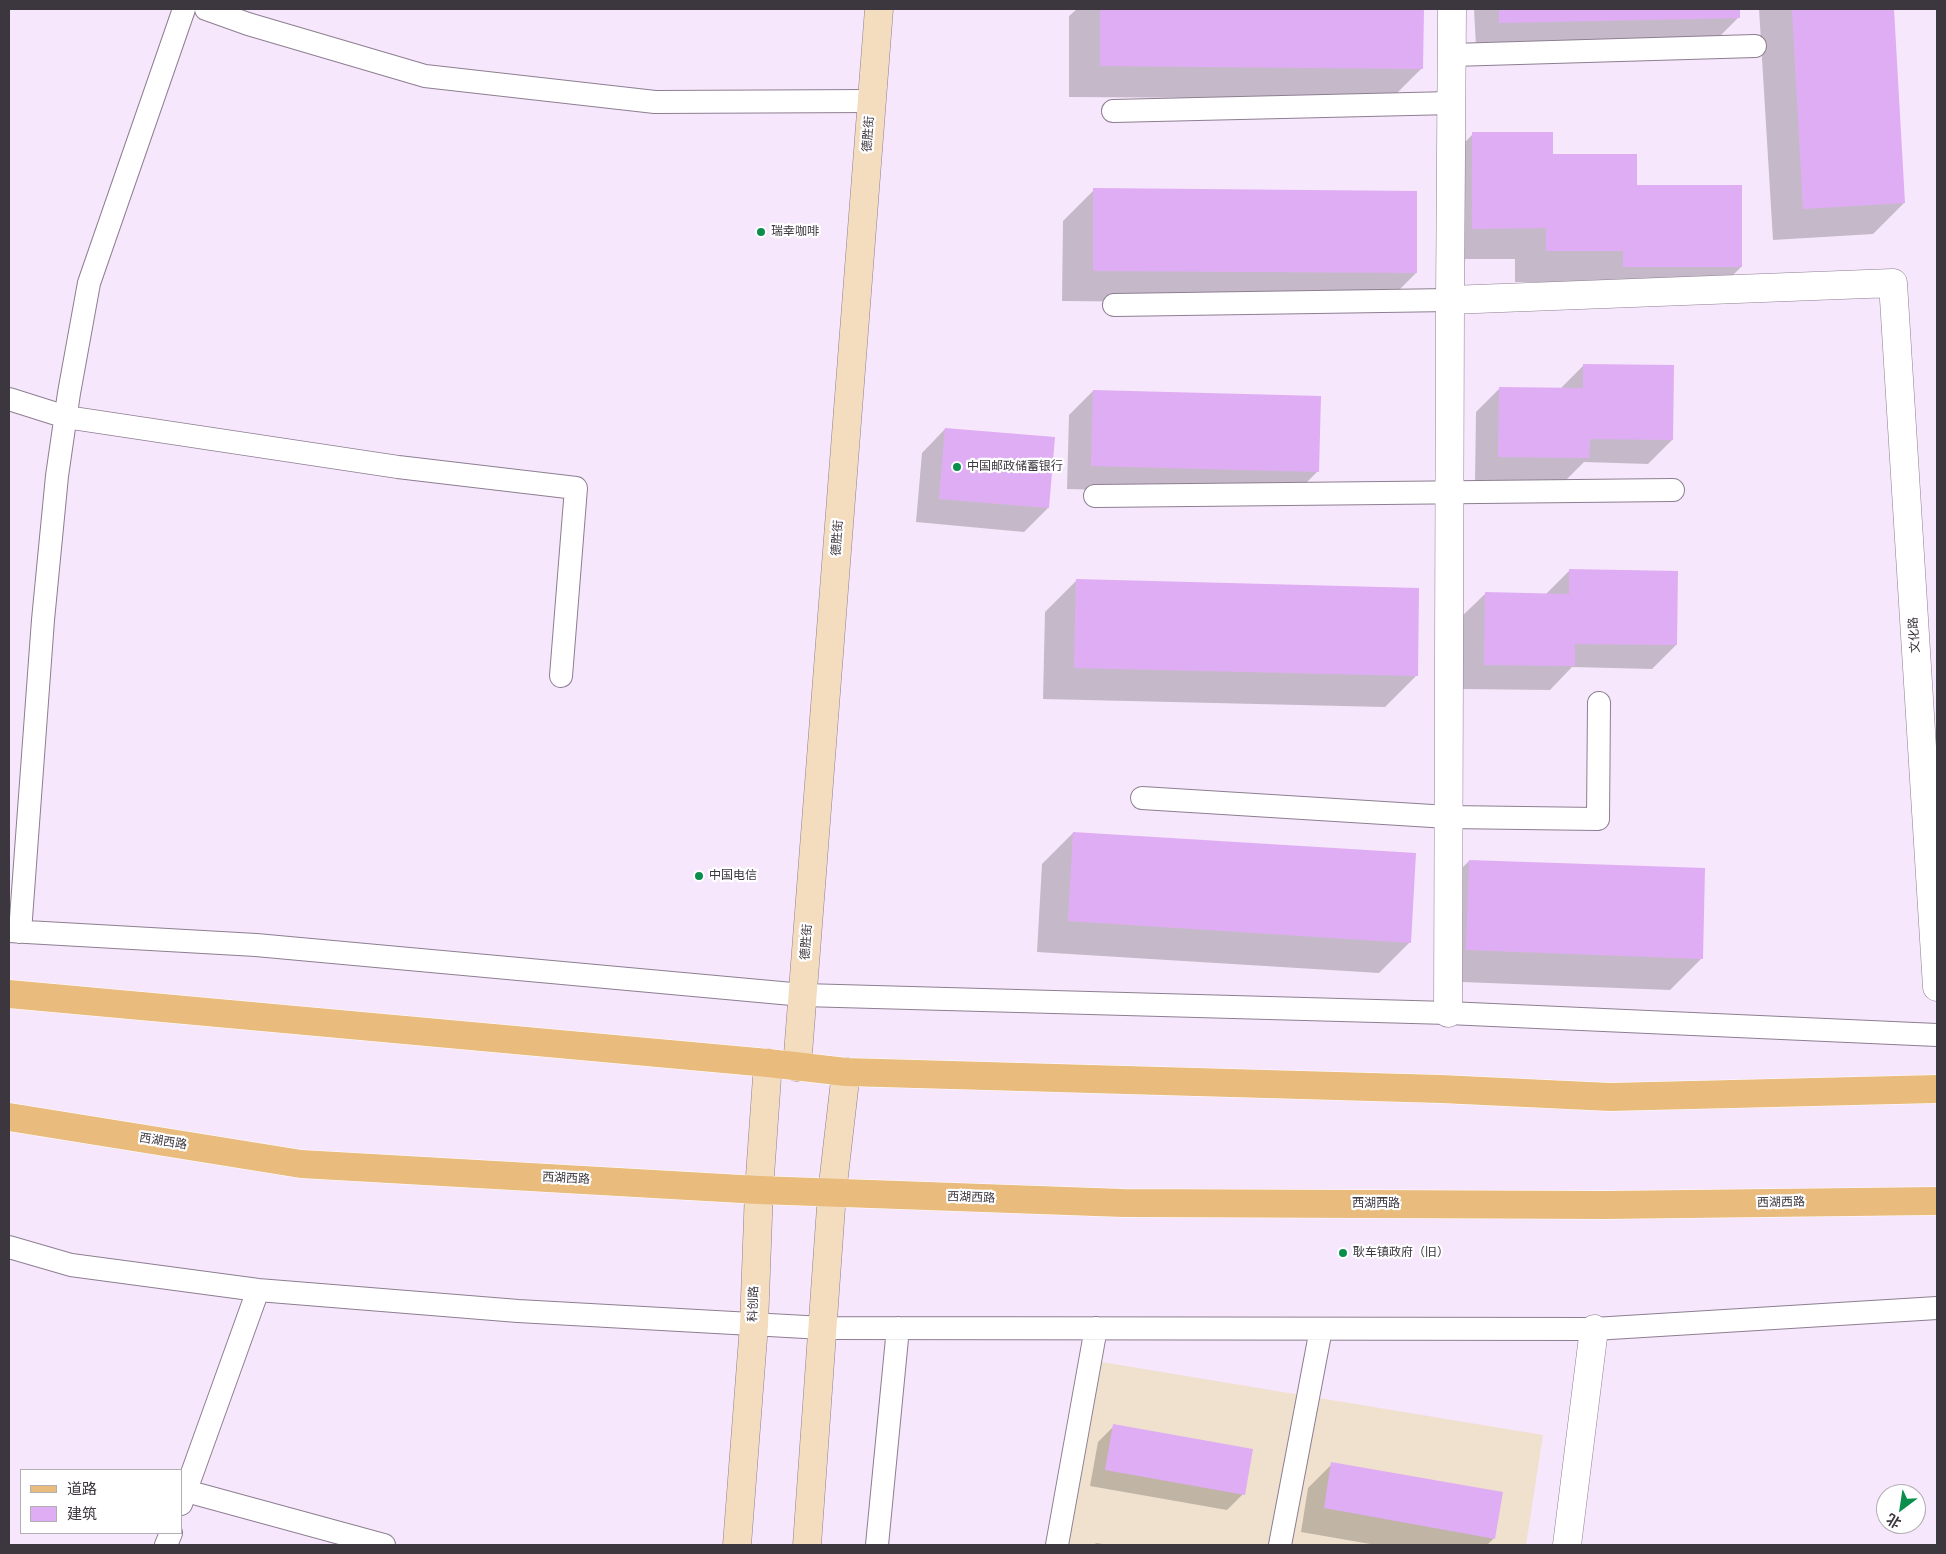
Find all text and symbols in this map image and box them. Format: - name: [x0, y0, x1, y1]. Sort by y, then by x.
- street label: 德胜街: [861, 116, 877, 152]
- place label: 瑞幸咖啡: [771, 225, 819, 239]
- marker: 瑞幸咖啡: [755, 226, 767, 238]
- place label: 中国邮政储蓄银行: [967, 460, 1063, 474]
- marker: 中国邮政储蓄银行: [951, 461, 963, 473]
- street label: 德胜街: [830, 520, 846, 556]
- street label: 文化路: [1907, 617, 1923, 653]
- place label: 中国电信: [709, 869, 757, 883]
- marker: 中国电信: [693, 870, 705, 882]
- street label: 德胜街: [799, 924, 815, 960]
- street label: 西湖西路: [138, 1131, 188, 1153]
- street label: 西湖西路: [542, 1171, 590, 1187]
- street label: 西湖西路: [947, 1190, 995, 1206]
- street label: 西湖西路: [1757, 1195, 1805, 1211]
- street label: 西湖西路: [1352, 1197, 1400, 1211]
- place label: 耿车镇政府（旧）: [1353, 1246, 1449, 1260]
- marker: 耿车镇政府（旧）: [1337, 1247, 1349, 1259]
- street label: 科创路: [746, 1286, 762, 1322]
- legend: [20, 1469, 182, 1534]
- text: 道路: [67, 1478, 97, 1499]
- north arrow: [1876, 1484, 1926, 1534]
- text: 建筑: [67, 1503, 97, 1524]
- text: 北: [1883, 1509, 1905, 1533]

